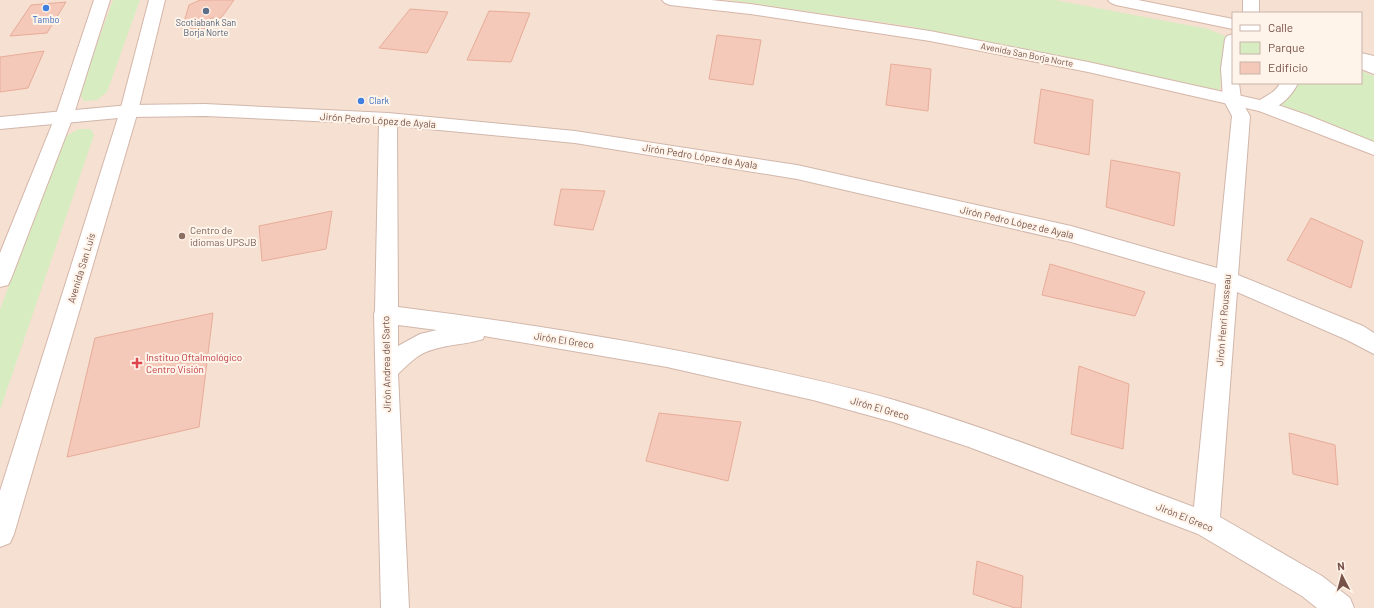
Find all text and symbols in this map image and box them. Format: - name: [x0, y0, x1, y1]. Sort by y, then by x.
- marker: Tambo: [41, 3, 51, 13]
- marker: Scotiabank San Borja Norte: [201, 6, 211, 16]
- legend: [1232, 12, 1362, 84]
- place label: Tambo: [33, 14, 59, 25]
- place label: Scotiabank San Borja Norte: [176, 17, 236, 38]
- text: Calle: [1268, 20, 1293, 34]
- street label: Avenida San Borja Norte: [980, 40, 1074, 69]
- text: Parque: [1268, 40, 1305, 54]
- text: Edificio: [1268, 60, 1308, 74]
- place label: Clark: [369, 95, 389, 106]
- marker: Clark: [356, 96, 366, 106]
- street label: Jirón Pedro López de Ayala: [320, 110, 436, 130]
- street label: Jirón Pedro López de Ayala: [642, 141, 758, 171]
- street label: Jirón Pedro López de Ayala: [959, 203, 1075, 241]
- place label: Centro de idiomas UPSJB: [190, 224, 257, 248]
- street label: Avenida San Luis: [65, 231, 97, 305]
- marker: Centro de idiomas UPSJB: [177, 231, 187, 241]
- street label: Jirón Henri Rousseau: [1213, 274, 1233, 366]
- street label: Jirón Andrea del Sarto: [379, 316, 393, 412]
- street label: Jirón El Greco: [533, 329, 595, 351]
- place label: Instituo Oftalmológico Centro Visión: [146, 351, 242, 375]
- marker: Instituo Oftalmológico Centro Visión: [131, 357, 143, 369]
- street label: Jirón El Greco: [849, 394, 911, 422]
- street label: Jirón El Greco: [1155, 500, 1215, 534]
- north arrow: [1322, 556, 1362, 596]
- text: N: [1337, 559, 1345, 572]

